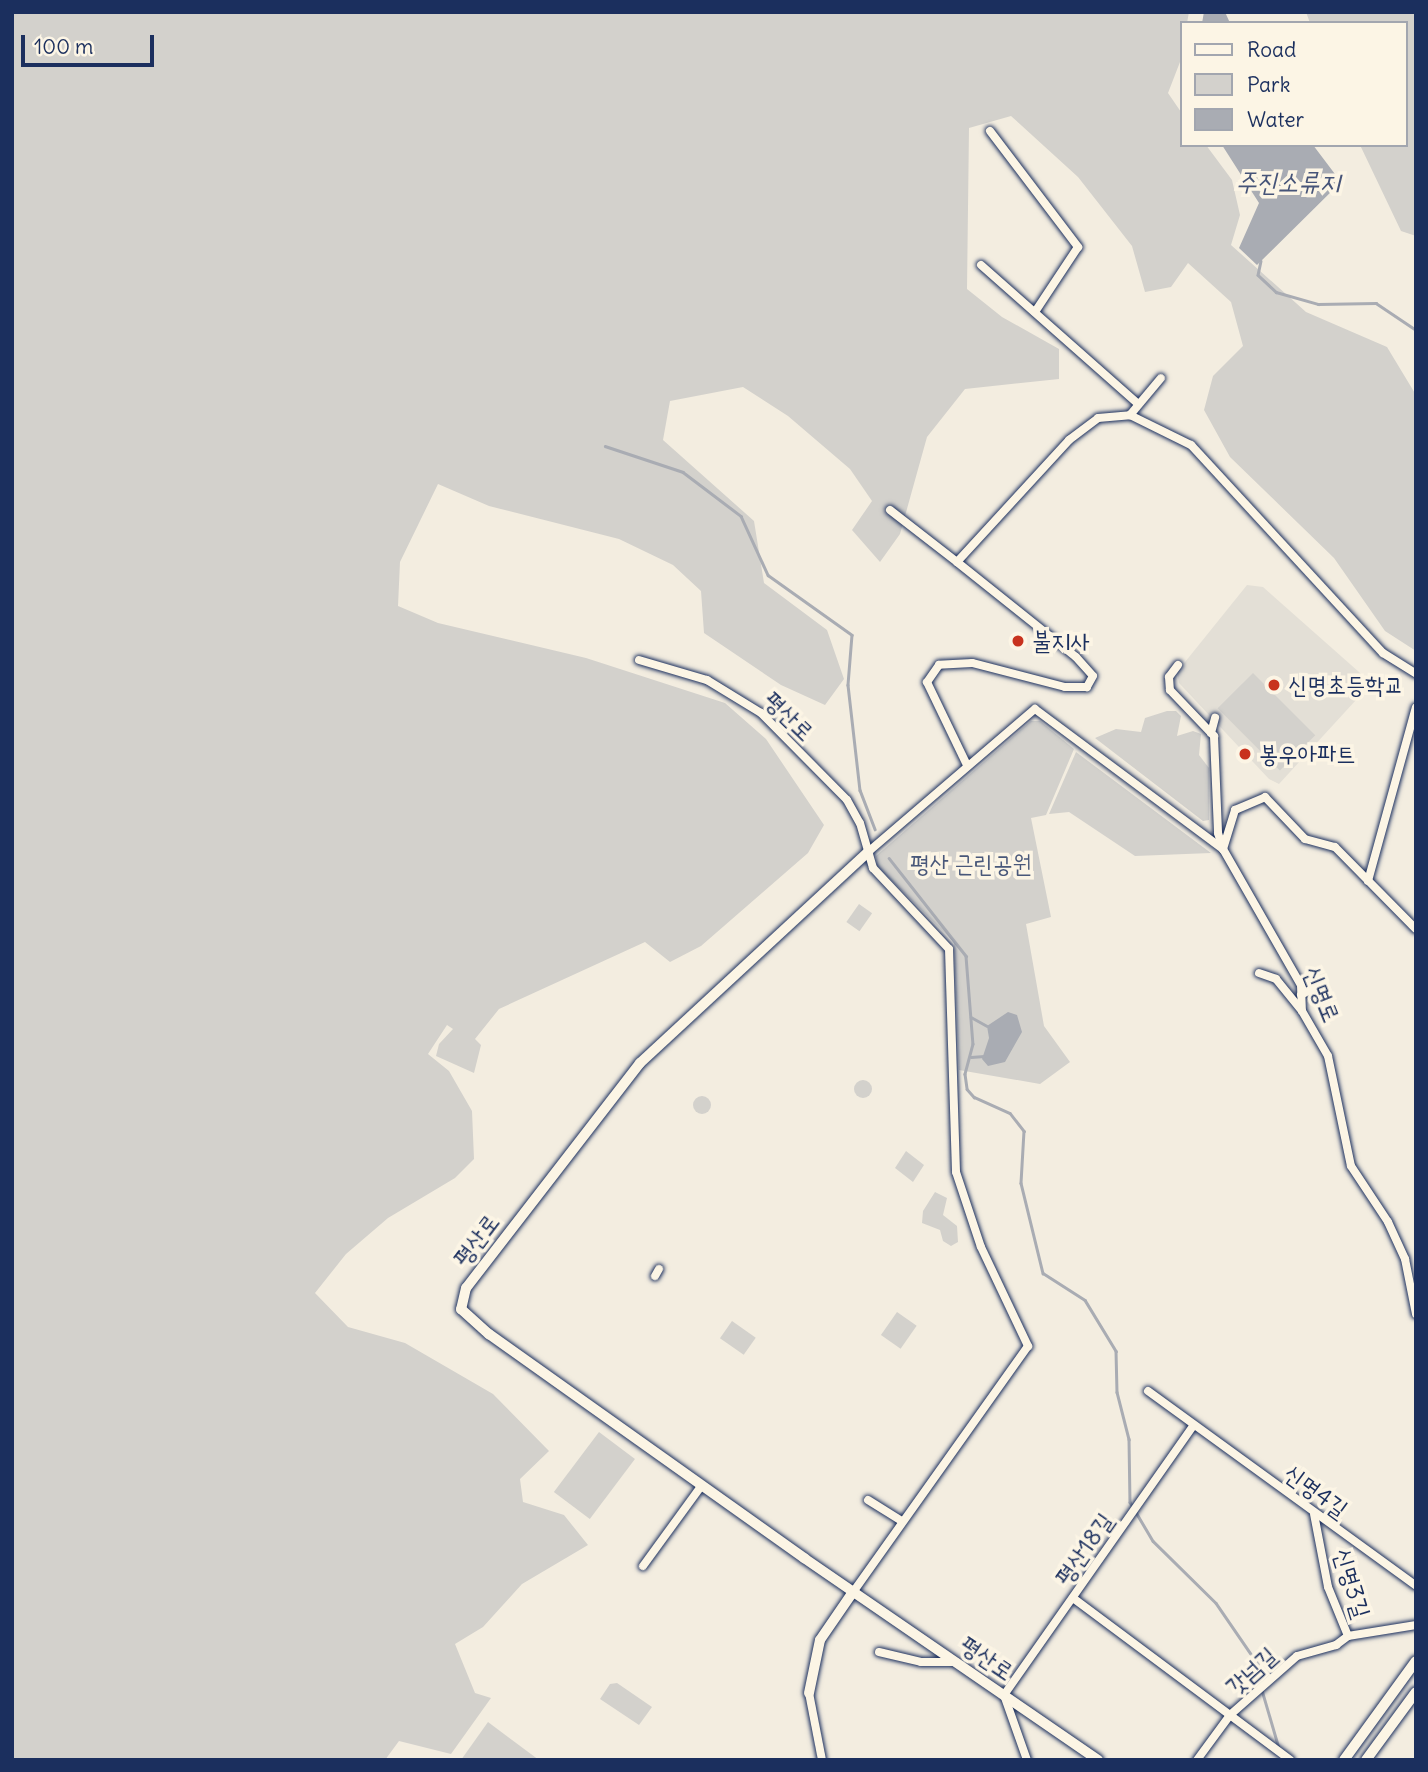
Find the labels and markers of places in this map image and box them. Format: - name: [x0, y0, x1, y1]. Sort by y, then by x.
- place label: 불지사: [1032, 627, 1090, 655]
- marker: 불지사: [1010, 633, 1026, 649]
- place label: 신명초등학교: [1288, 671, 1404, 699]
- marker: 신명초등학교: [1266, 677, 1282, 693]
- place label: 봉우아파트: [1259, 740, 1356, 768]
- marker: 봉우아파트: [1237, 746, 1253, 762]

